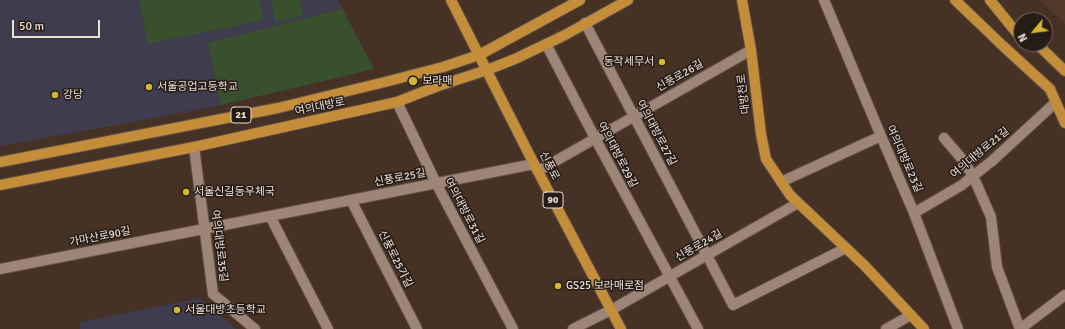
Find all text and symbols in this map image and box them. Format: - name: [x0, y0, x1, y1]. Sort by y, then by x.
- scale bar: [14, 12, 102, 38]
- north arrow: [1013, 12, 1053, 52]
- text: 50 m: [19, 19, 44, 34]
- text: N: [1015, 31, 1030, 44]
- place label: 동작세무서: [603, 55, 654, 69]
- street label: 신풍로26길: [654, 57, 706, 95]
- marker: 동작세무서: [657, 57, 667, 67]
- street label: 대방천로: [735, 73, 753, 115]
- place label: 보라매: [422, 74, 452, 88]
- marker: 보라매: [407, 75, 419, 87]
- place label: 서울공업고등학교: [157, 80, 238, 94]
- marker: 서울공업고등학교: [144, 82, 154, 92]
- place label: 강당: [63, 88, 83, 102]
- marker: 강당: [50, 90, 60, 100]
- street label: 여의대방로: [294, 95, 346, 119]
- street label: 여의대방로27길: [633, 98, 679, 168]
- road number: 21: [231, 107, 251, 123]
- street label: 여의대방로29길: [594, 120, 640, 190]
- street label: 여의대방로23길: [883, 123, 925, 195]
- street label: 여의대방로21길: [948, 125, 1012, 181]
- street label: 신풍로: [536, 149, 562, 183]
- street label: 신풍로25길: [373, 167, 427, 189]
- street label: 여의대방로31길: [441, 176, 487, 246]
- place label: 서울신길동우체국: [194, 185, 275, 199]
- marker: 서울신길동우체국: [181, 187, 191, 197]
- road number: 90: [543, 192, 563, 208]
- street label: 여의대방로35길: [208, 209, 230, 283]
- street label: 가마산로90길: [68, 225, 132, 249]
- street label: 신풍로24길: [673, 227, 725, 265]
- street label: 신풍로25가길: [375, 228, 415, 290]
- place label: GS25 보라매로점: [566, 279, 644, 293]
- marker: GS25 보라매로점: [553, 281, 563, 291]
- place label: 서울대방초등학교: [185, 303, 266, 317]
- marker: 서울대방초등학교: [172, 305, 182, 315]

